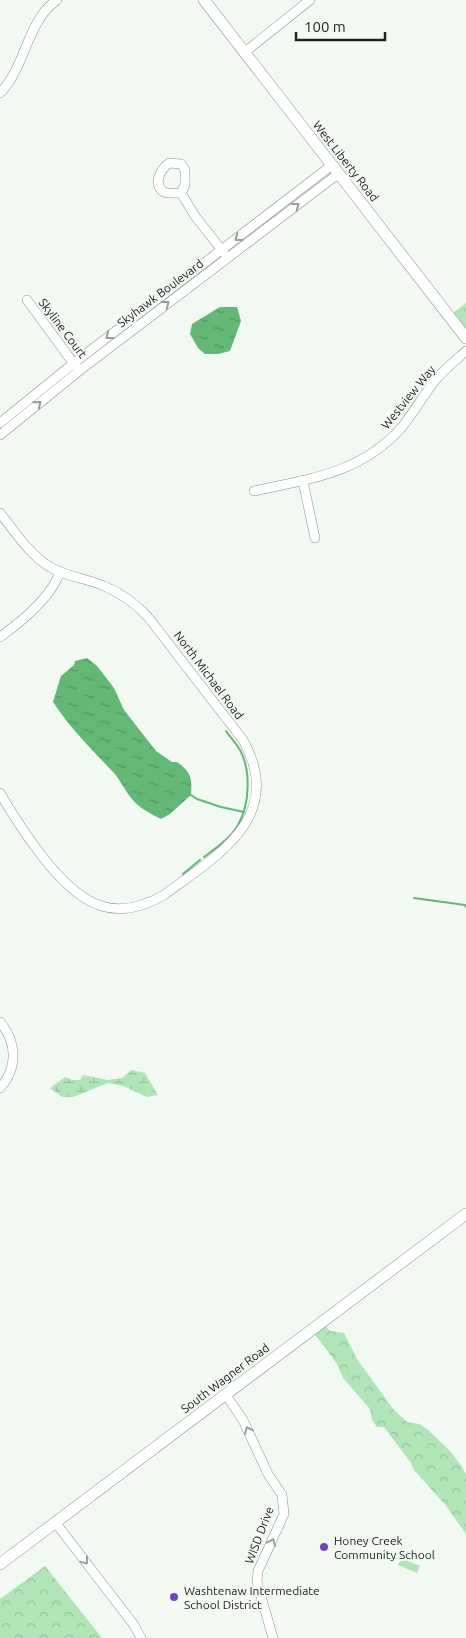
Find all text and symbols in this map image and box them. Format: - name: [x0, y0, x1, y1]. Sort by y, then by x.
- scale bar: [296, 10, 385, 42]
- text: 100 m: [304, 18, 346, 35]
- street label: West Liberty Road: [311, 118, 381, 204]
- one-way arrow: [290, 204, 299, 212]
- one-way arrow: [235, 232, 244, 240]
- street label: Skyhawk Boulevard: [115, 256, 205, 330]
- street label: Skyline Court: [36, 296, 90, 360]
- one-way arrow: [160, 302, 169, 310]
- one-way arrow: [106, 331, 115, 339]
- street label: Westview Way: [378, 363, 438, 431]
- one-way arrow: [32, 400, 41, 409]
- street label: North Michael Road: [172, 629, 246, 721]
- street label: South Wagner Road: [178, 1341, 272, 1415]
- one-way arrow: [244, 1426, 255, 1435]
- street label: WISD Drive: [242, 1505, 276, 1565]
- place label: Honey Creek Community School: [334, 1534, 435, 1561]
- one-way arrow: [265, 1538, 276, 1547]
- marker: Honey Creek Community School: [318, 1541, 330, 1553]
- one-way arrow: [79, 1555, 88, 1565]
- place label: Washtenaw Intermediate School District: [184, 1584, 320, 1611]
- marker: Washtenaw Intermediate School District: [168, 1591, 180, 1603]

